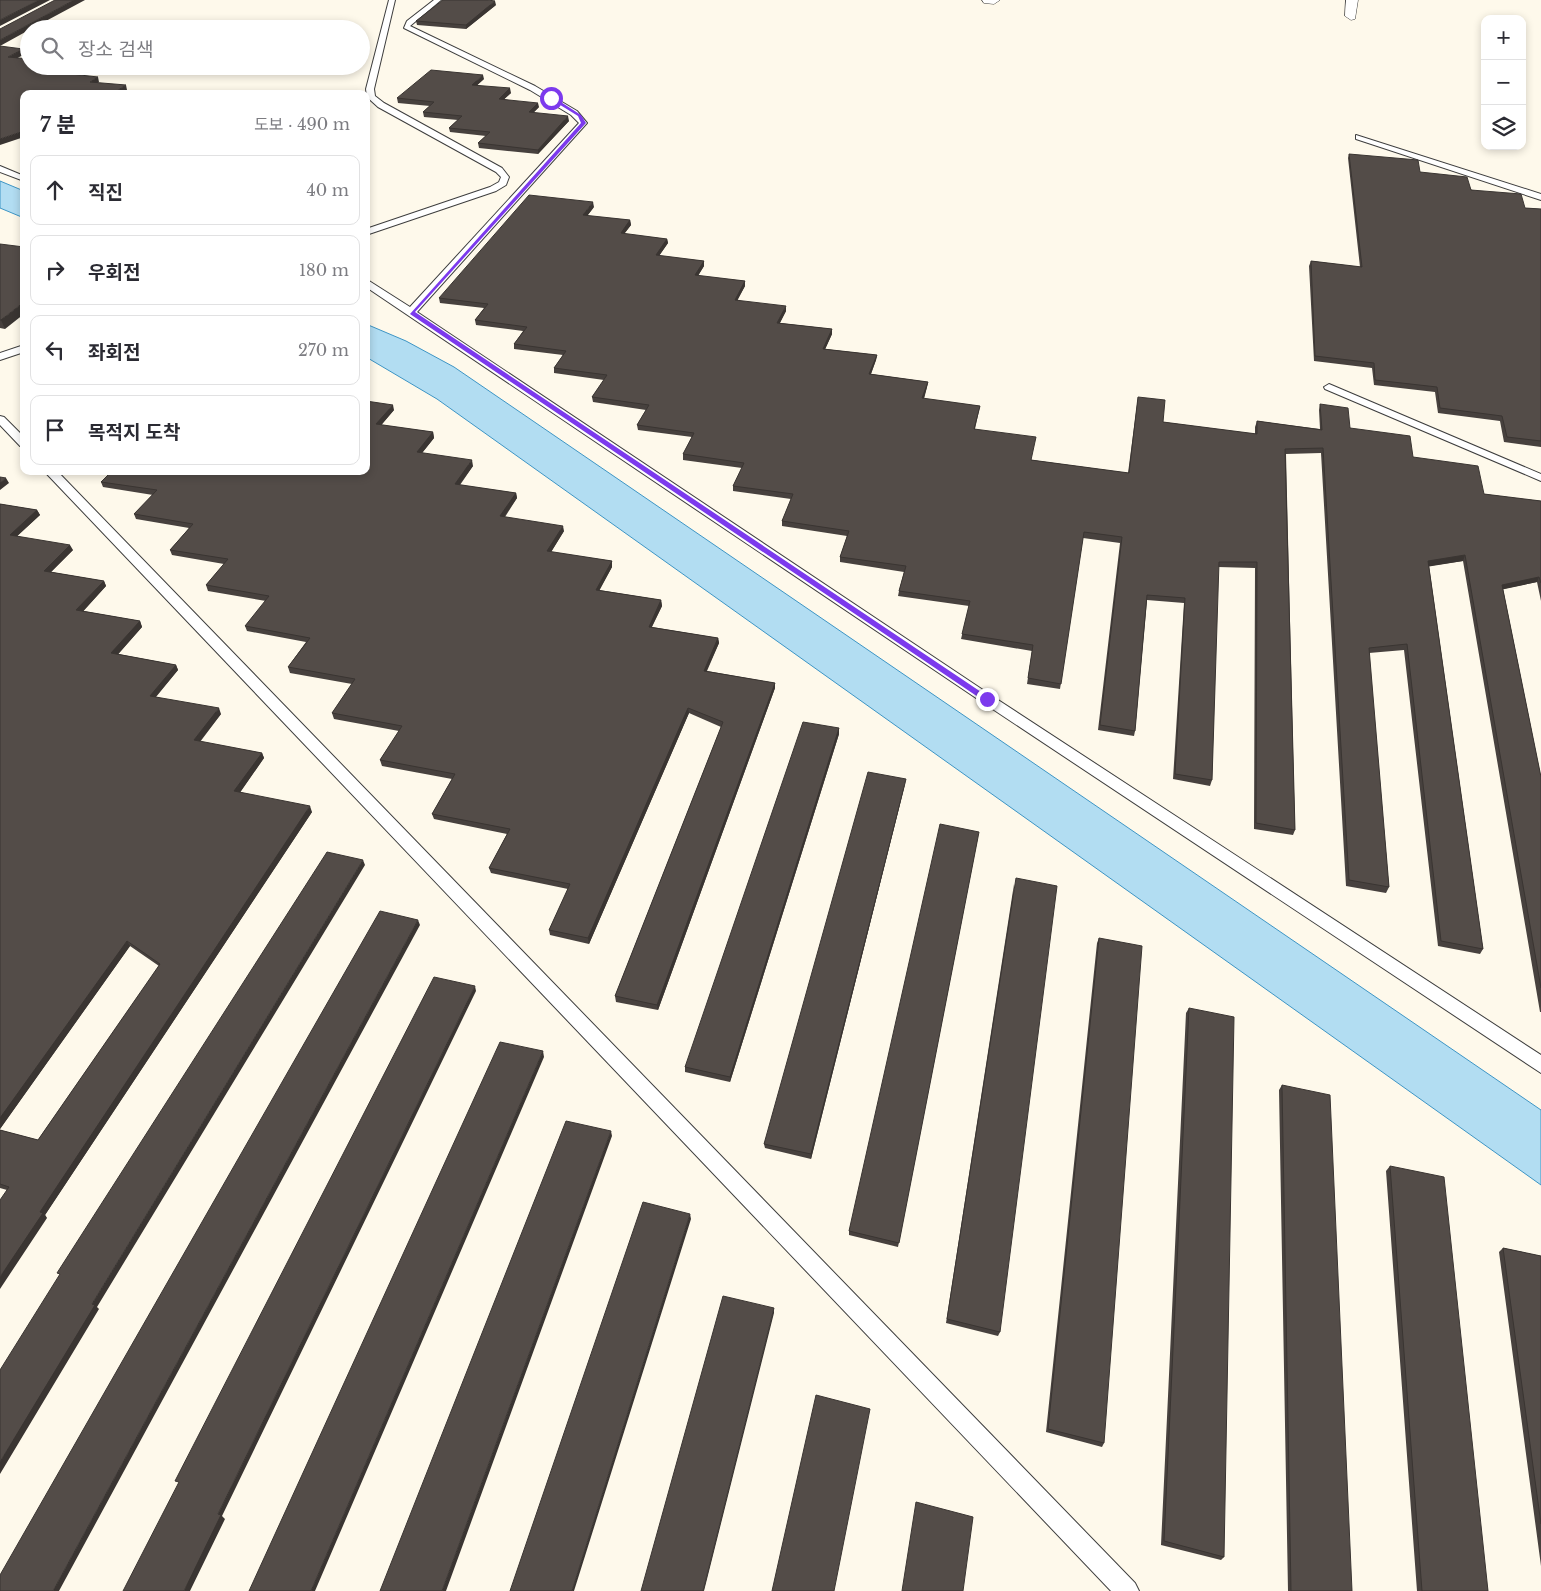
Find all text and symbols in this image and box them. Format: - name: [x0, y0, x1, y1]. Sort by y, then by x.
- map controls: [1481, 15, 1526, 150]
- button: +: [1481, 15, 1526, 60]
- search box: [20, 20, 370, 75]
- icon: search: [38, 34, 66, 62]
- text: 장소 검색: [78, 38, 153, 61]
- button: −: [1481, 60, 1526, 105]
- route start: [540, 87, 563, 110]
- button: layers: [1481, 105, 1526, 150]
- text: 7 분: [40, 112, 76, 138]
- text: 도보 · 490 m: [254, 114, 350, 134]
- icon: ahead: [41, 176, 69, 204]
- text: 40 m: [306, 180, 349, 200]
- text: 직진: [88, 181, 123, 204]
- icon: right: [41, 256, 69, 284]
- text: 180 m: [299, 260, 349, 280]
- text: 우회전: [88, 261, 140, 284]
- icon: left: [41, 336, 69, 364]
- text: 270 m: [298, 340, 349, 360]
- text: 좌회전: [88, 341, 140, 364]
- icon: arrive: [41, 416, 69, 444]
- text: 목적지 도착: [88, 421, 180, 444]
- route end: [976, 688, 999, 711]

